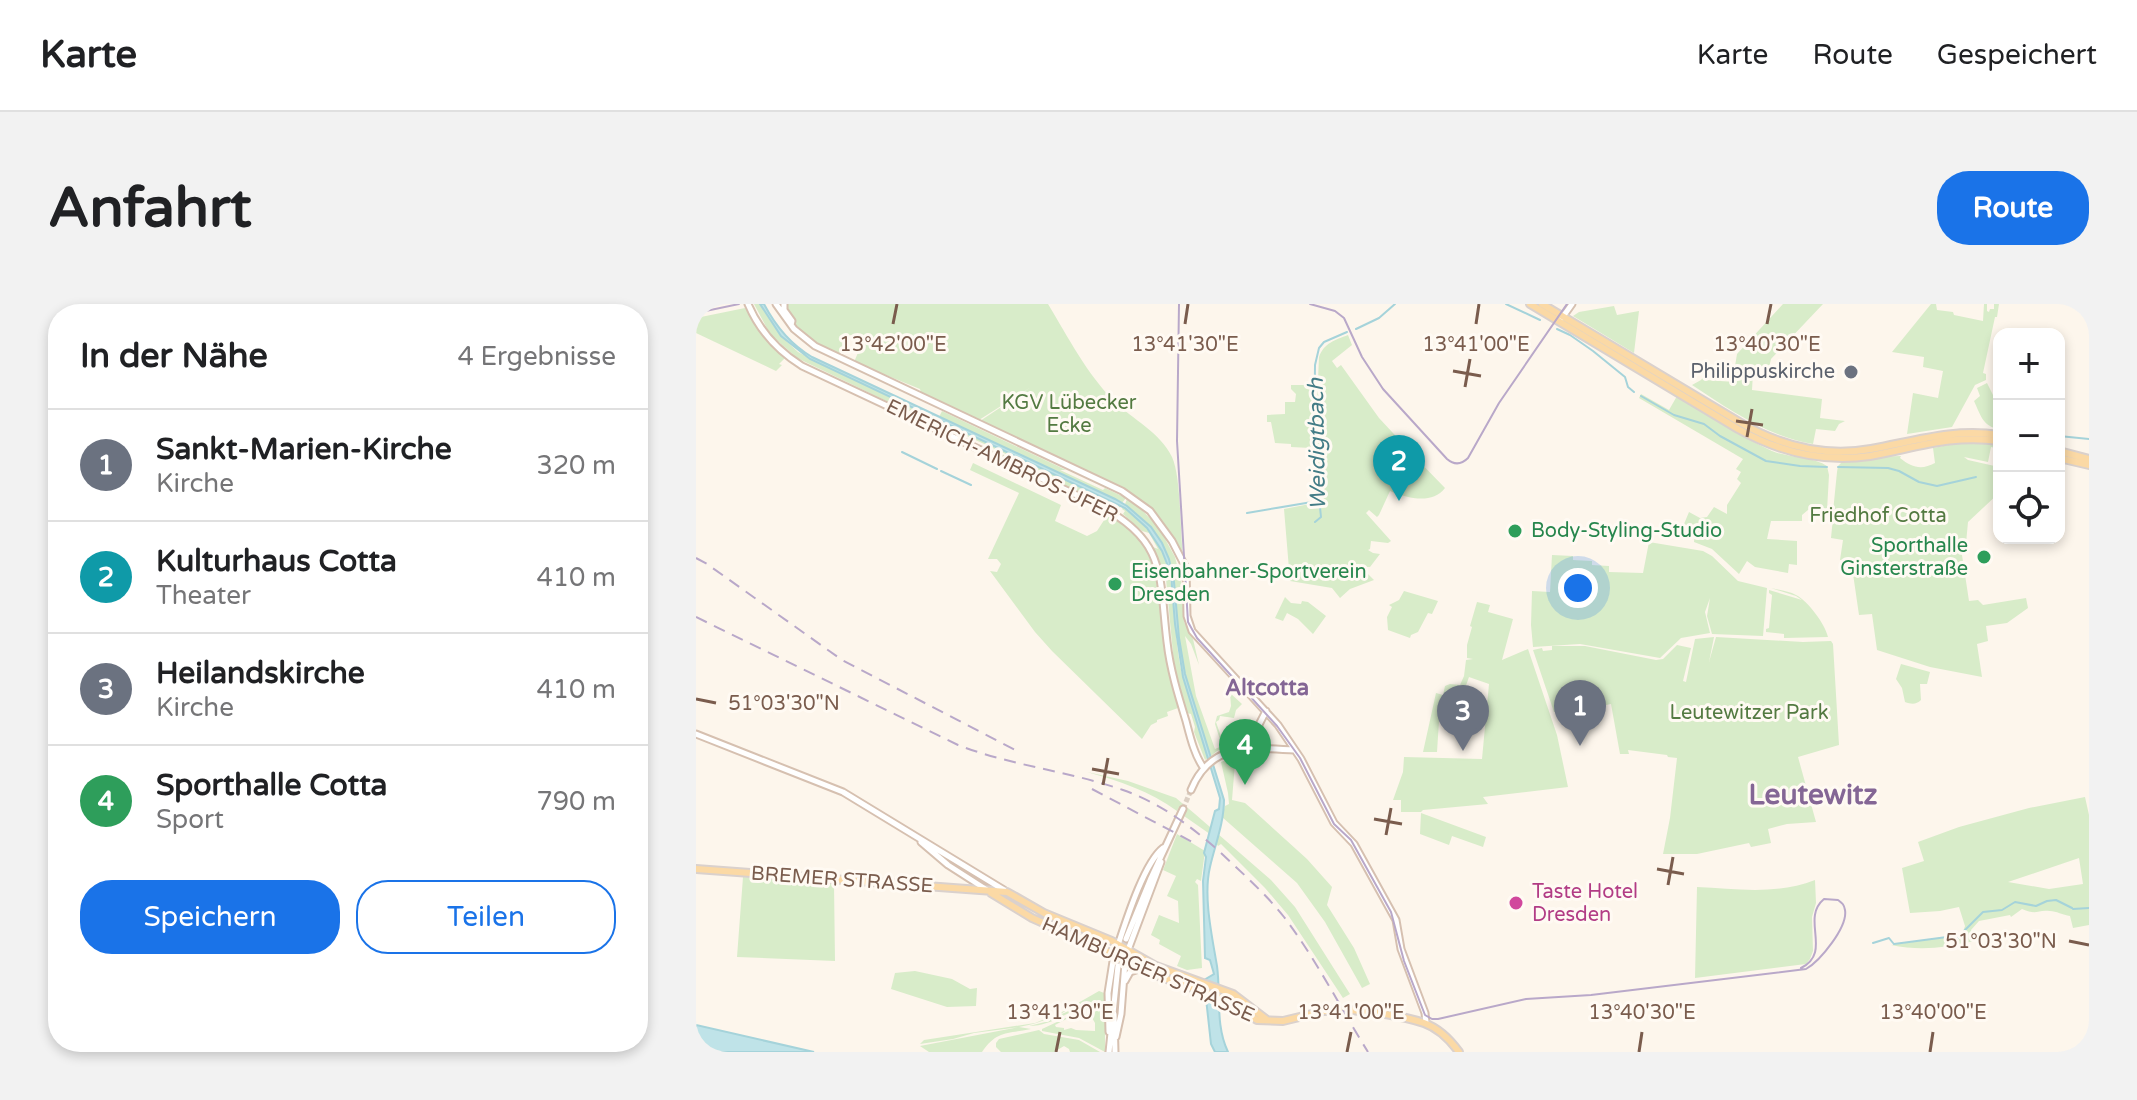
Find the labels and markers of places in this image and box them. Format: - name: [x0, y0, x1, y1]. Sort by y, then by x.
- place label: Philippuskirche: [1690, 360, 1835, 384]
- marker: Philippuskirche: [1842, 363, 1860, 381]
- pin: 2: [1373, 435, 1425, 501]
- place label: Body-Styling-Studio: [1531, 519, 1722, 543]
- marker: Body-Styling-Studio: [1506, 522, 1524, 540]
- place label: Sporthalle Ginsterstraße: [1840, 534, 1968, 581]
- marker: Sporthalle Ginsterstraße: [1975, 548, 1993, 566]
- place label: Eisenbahner-Sportverein Dresden: [1131, 560, 1367, 607]
- marker: Eisenbahner-Sportverein Dresden: [1106, 575, 1124, 593]
- pin: 1: [1554, 680, 1606, 746]
- pin: 3: [1437, 685, 1489, 751]
- pin: 4: [1219, 719, 1271, 785]
- place label: Taste Hotel Dresden: [1532, 880, 1638, 927]
- marker: Taste Hotel Dresden: [1507, 894, 1525, 912]

